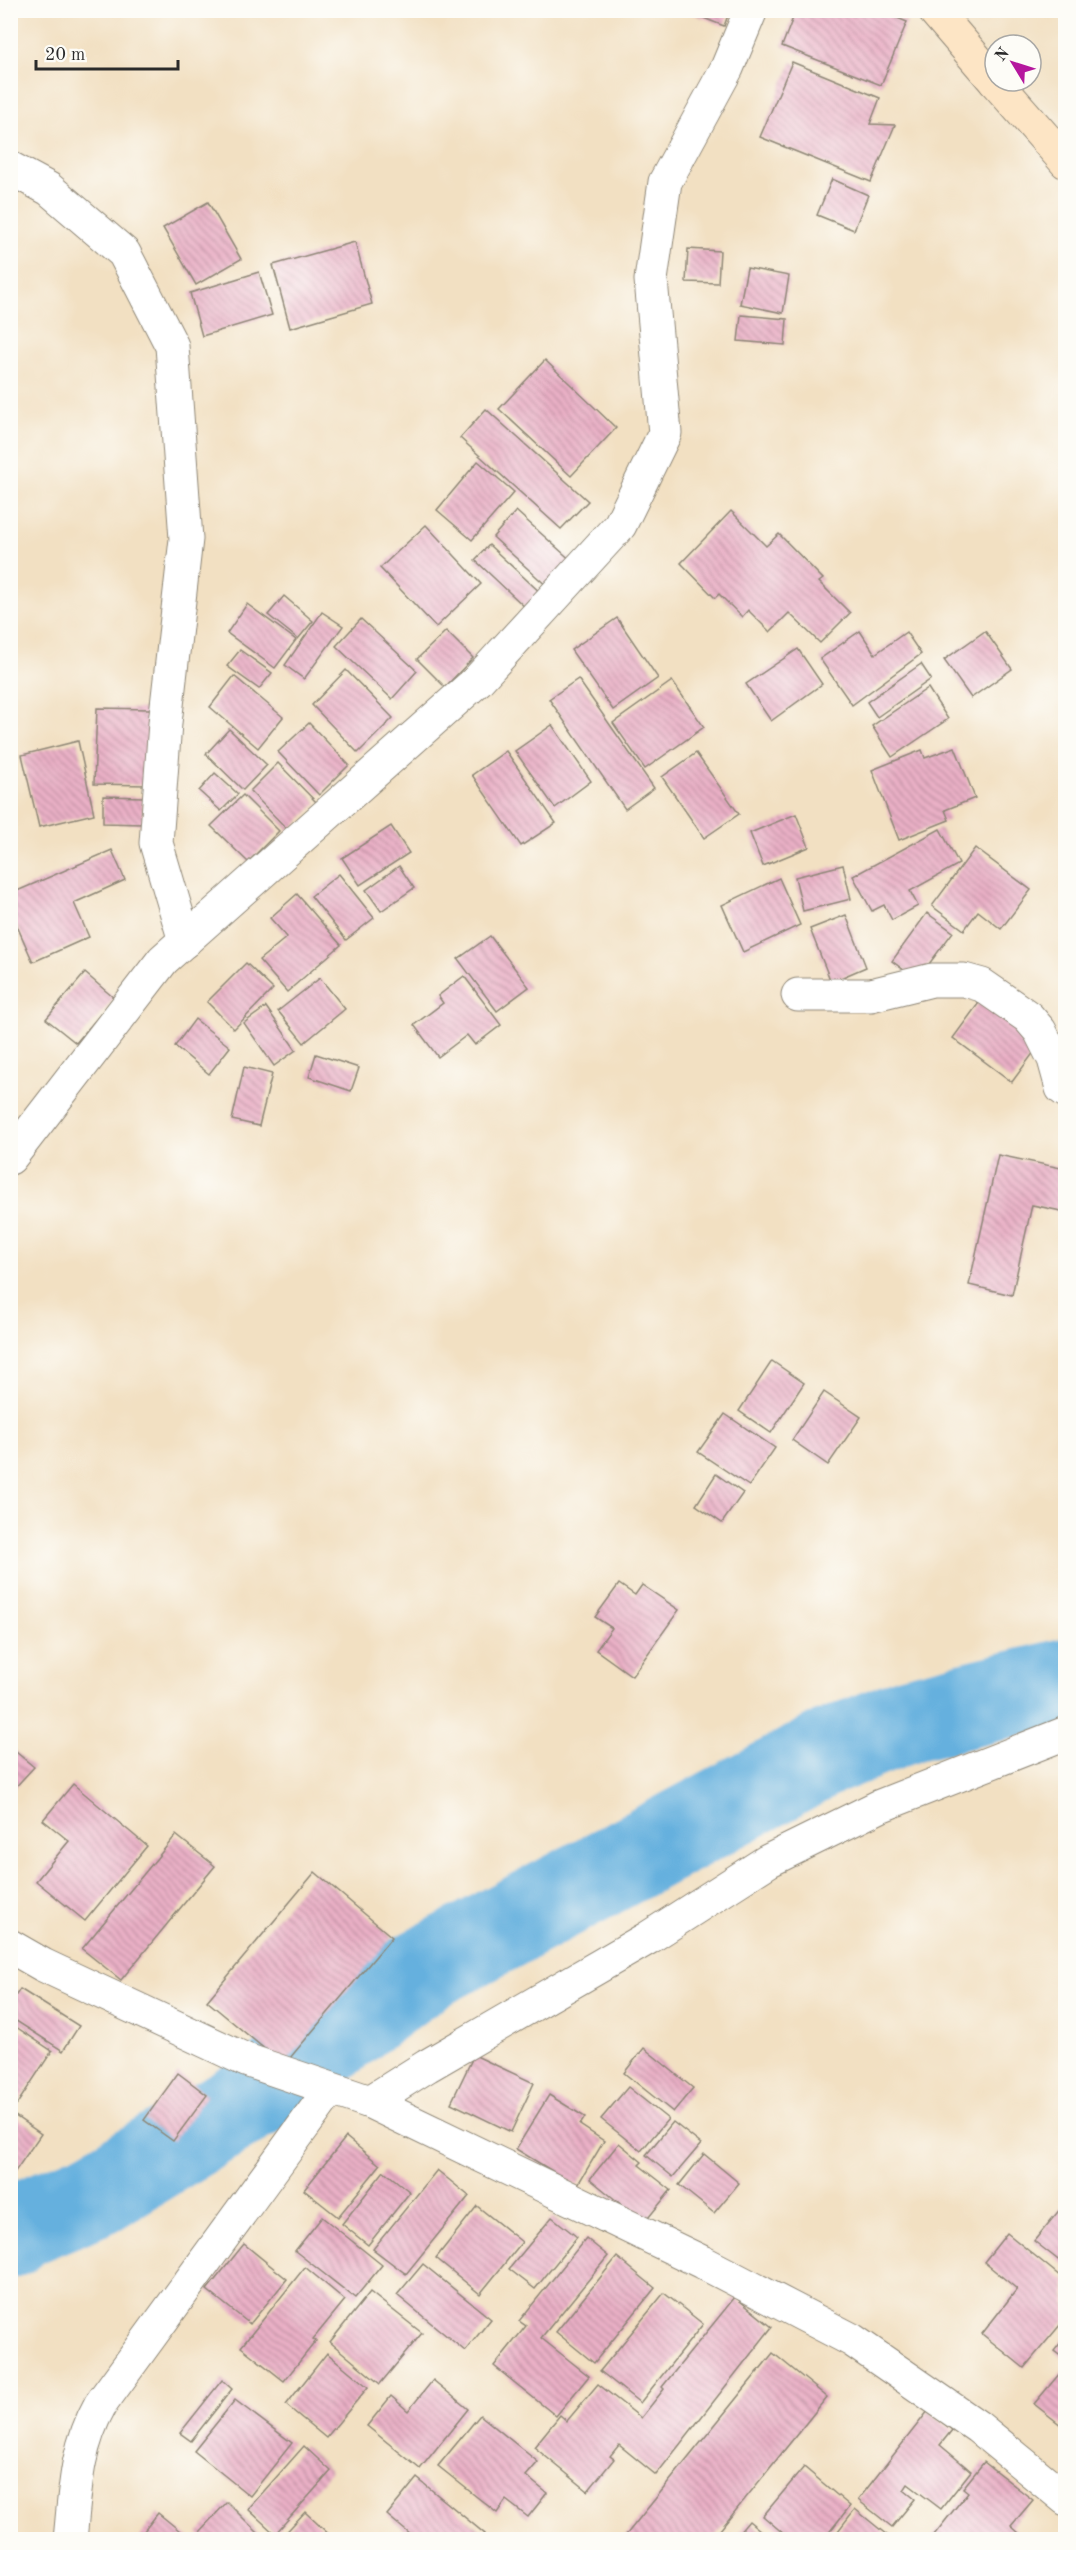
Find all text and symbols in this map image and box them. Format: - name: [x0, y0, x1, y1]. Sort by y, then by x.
- scale bar: [36, 33, 178, 71]
- north arrow: [983, 33, 1043, 93]
- text: N: [993, 45, 1013, 65]
- text: 20 m: [45, 46, 85, 64]

